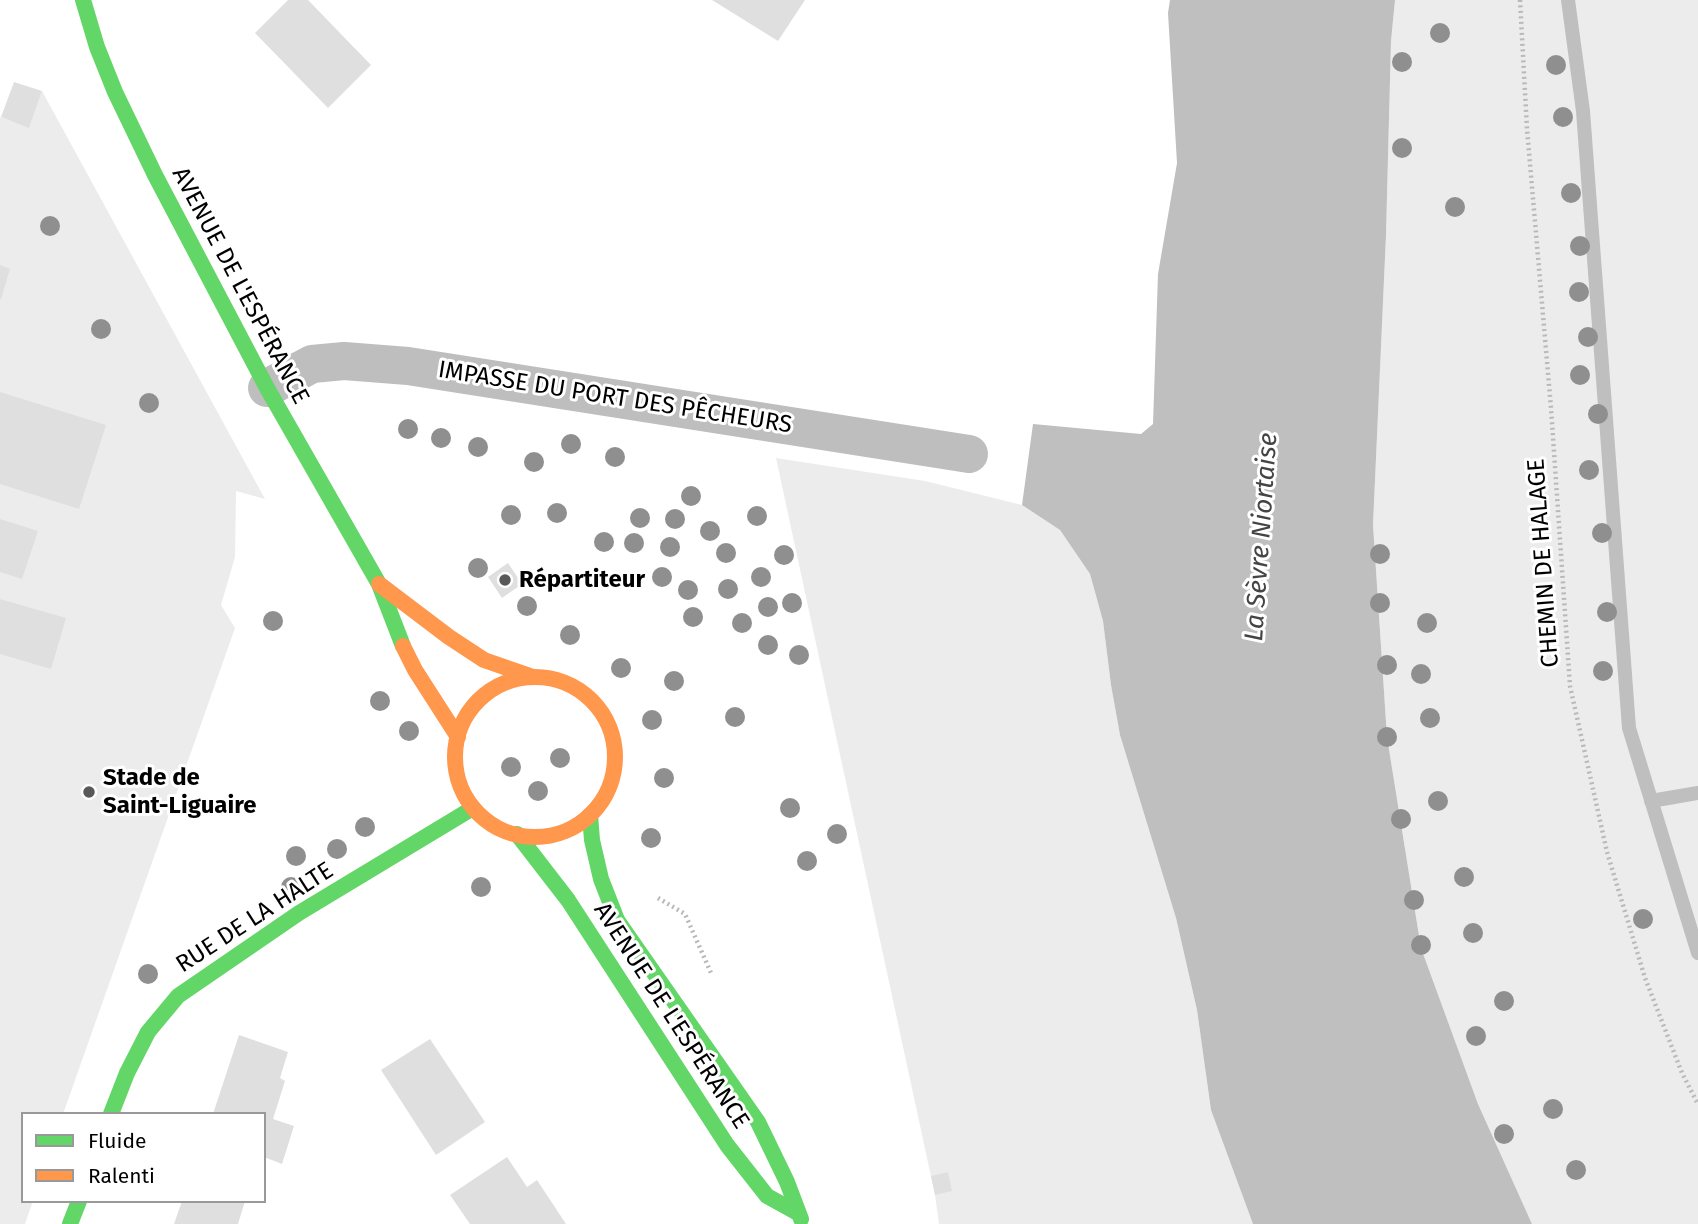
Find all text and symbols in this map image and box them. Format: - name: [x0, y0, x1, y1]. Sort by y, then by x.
- street label: AVENUE DE L'ESPÉRANCE: [165, 163, 315, 409]
- street label: IMPASSE DU PORT DES PÊCHEURS: [436, 356, 794, 440]
- water label: La Sèvre Niortaise: [1239, 432, 1285, 642]
- street label: CHEMIN DE HALAGE: [1522, 458, 1566, 668]
- place label: Répartiteur: [519, 566, 645, 594]
- marker: Répartiteur: [497, 572, 513, 588]
- place label: Stade de Saint-Liguaire: [103, 764, 256, 820]
- marker: Stade de Saint-Liguaire: [81, 784, 97, 800]
- street label: RUE DE LA HALTE: [171, 857, 339, 979]
- street label: AVENUE DE L'ESPÉRANCE: [587, 897, 755, 1135]
- legend: [21, 1112, 266, 1203]
- text: Fluide: [88, 1128, 146, 1154]
- text: Ralenti: [88, 1163, 155, 1189]

